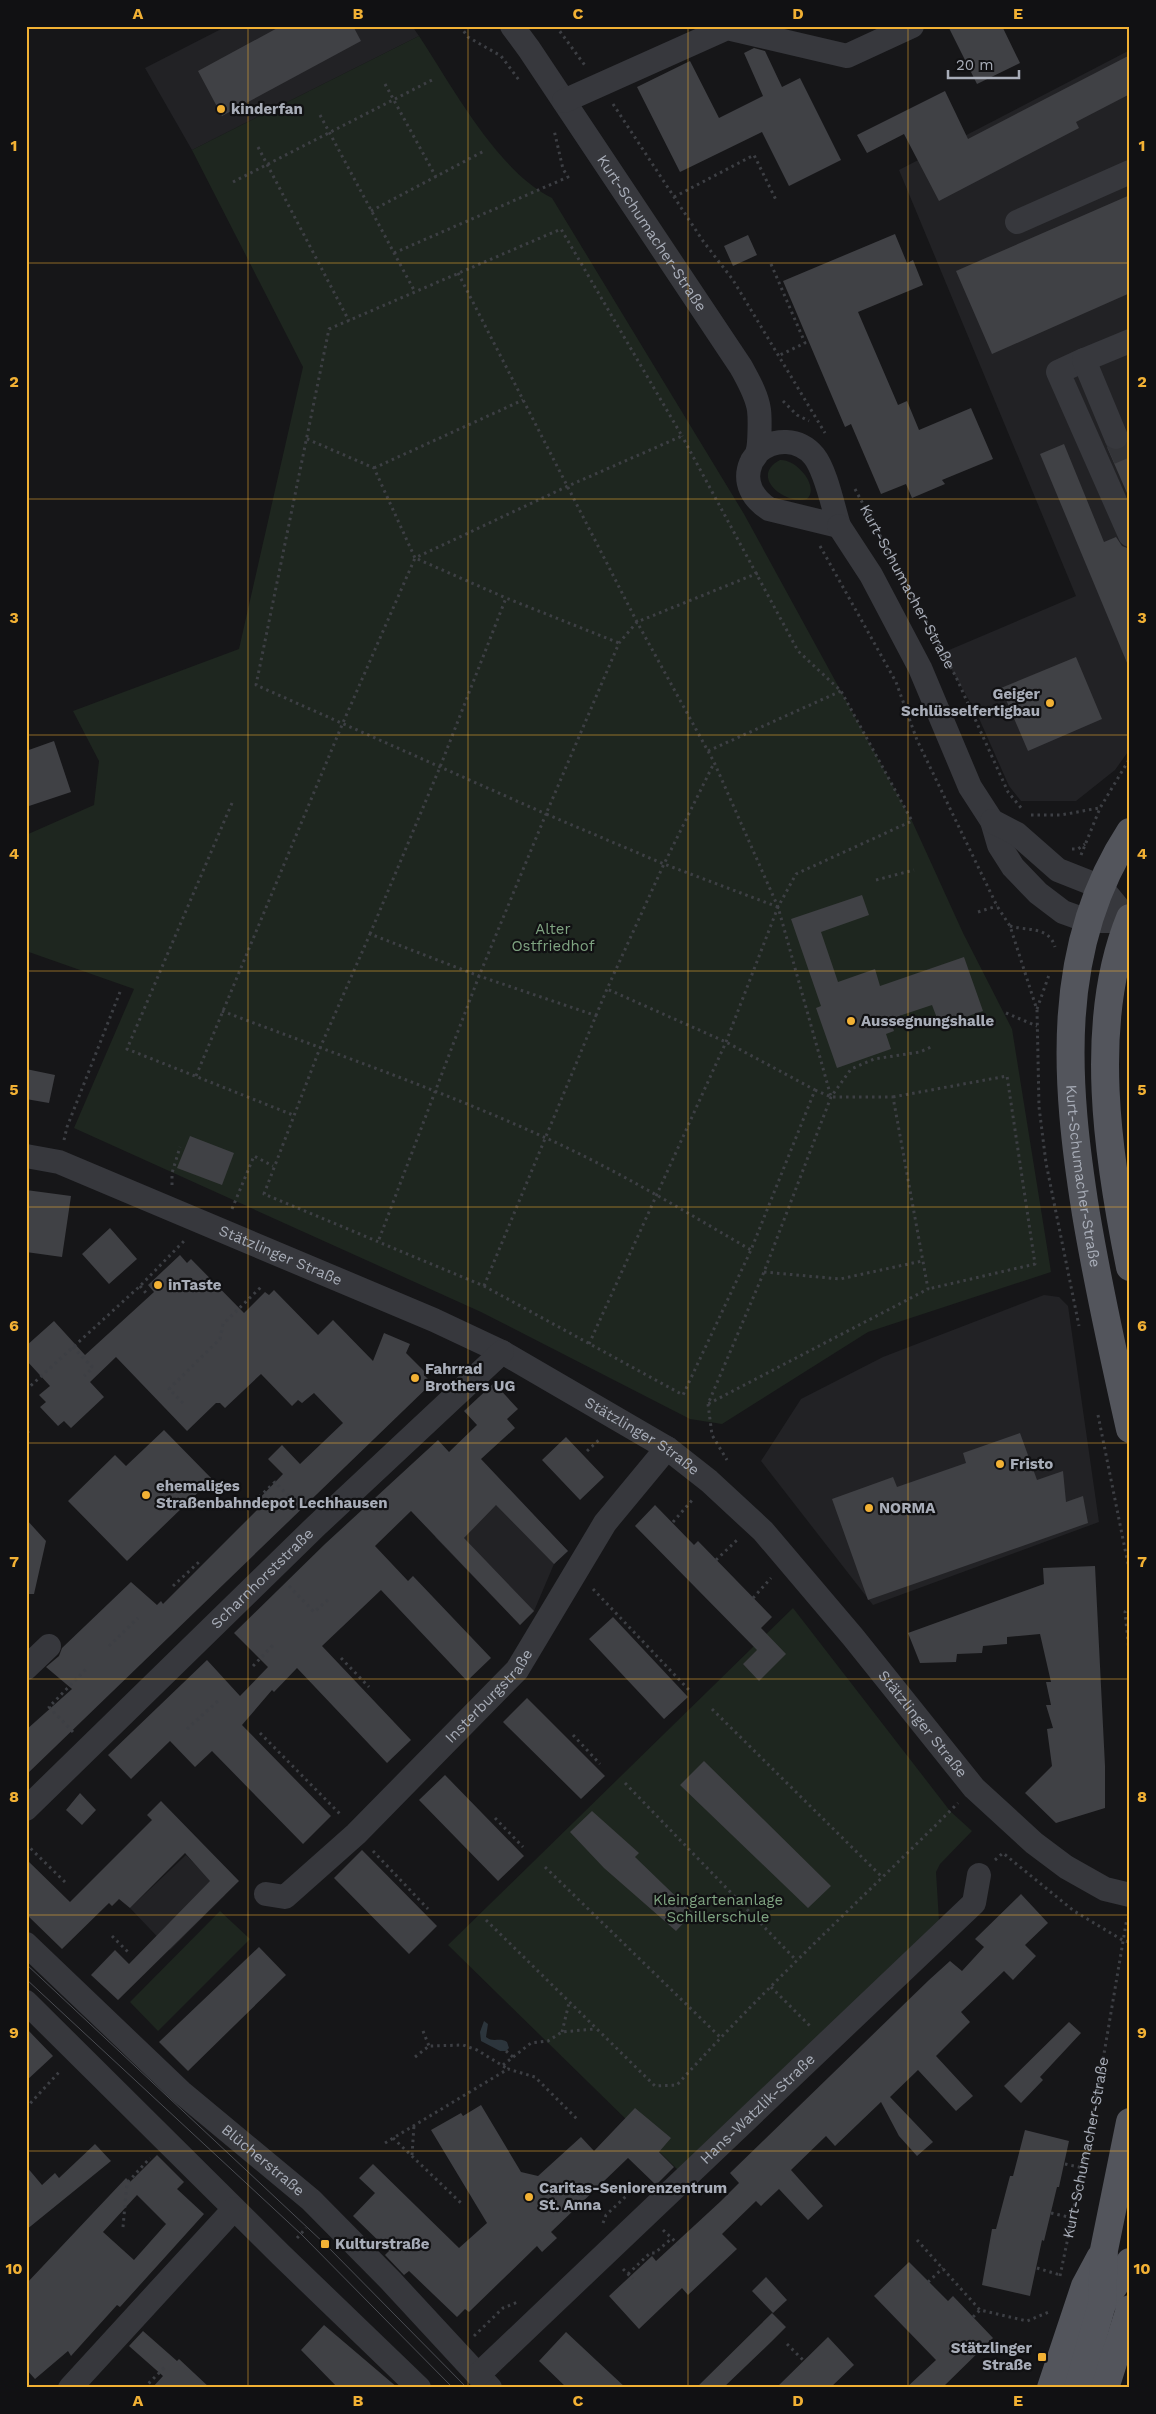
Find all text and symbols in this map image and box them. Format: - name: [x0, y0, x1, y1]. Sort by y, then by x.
- text: A: [133, 4, 144, 23]
- text: B: [353, 4, 364, 23]
- text: C: [573, 4, 584, 23]
- text: D: [792, 4, 804, 23]
- text: E: [1013, 4, 1023, 23]
- scale bar: [948, 48, 1020, 80]
- text: 20 m: [956, 56, 994, 74]
- place label: kinderfan: [231, 100, 303, 118]
- marker: kinderfan: [215, 103, 227, 115]
- text: 1: [11, 136, 17, 155]
- text: 1: [1139, 136, 1145, 155]
- street label: Kurt-Schumacher-Straße: [593, 152, 710, 315]
- text: 2: [9, 372, 19, 391]
- text: 2: [1137, 372, 1147, 391]
- street label: Kurt-Schumacher-Straße: [856, 501, 959, 672]
- text: 3: [9, 608, 19, 627]
- text: 3: [1137, 608, 1147, 627]
- place label: Geiger Schlüsselfertigbau: [901, 685, 1041, 720]
- marker: Geiger Schlüsselfertigbau: [1044, 697, 1056, 709]
- text: 4: [9, 844, 19, 863]
- text: 4: [1137, 844, 1147, 863]
- park label: Alter Ostfriedhof: [511, 920, 595, 955]
- place label: Aussegnungshalle: [861, 1012, 994, 1030]
- marker: Aussegnungshalle: [845, 1015, 857, 1027]
- text: 5: [9, 1080, 19, 1099]
- text: 5: [1137, 1080, 1147, 1099]
- street label: Kurt-Schumacher-Straße: [1062, 1084, 1104, 1269]
- street label: Stätzlinger Straße: [216, 1221, 345, 1289]
- place label: inTaste: [168, 1276, 222, 1294]
- marker: inTaste: [152, 1279, 164, 1291]
- text: 6: [9, 1316, 19, 1335]
- text: 6: [1137, 1316, 1147, 1335]
- place label: Fahrrad Brothers UG: [425, 1360, 515, 1395]
- marker: Fahrrad Brothers UG: [409, 1372, 421, 1384]
- street label: Stätzlinger Straße: [582, 1393, 703, 1479]
- place label: Fristo: [1010, 1455, 1053, 1473]
- marker: Fristo: [994, 1458, 1006, 1470]
- place label: ehemaliges Straßenbahndepot Lechhausen: [156, 1477, 387, 1512]
- marker: ehemaliges Straßenbahndepot Lechhausen: [140, 1489, 152, 1501]
- place label: NORMA: [879, 1499, 936, 1517]
- marker: NORMA: [863, 1502, 875, 1514]
- street label: Scharnhorststraße: [207, 1525, 317, 1632]
- text: 7: [9, 1552, 19, 1571]
- text: 7: [1137, 1552, 1147, 1571]
- street label: Insterburgstraße: [441, 1646, 536, 1747]
- street label: Stätzlinger Straße: [874, 1667, 971, 1781]
- text: 8: [9, 1787, 19, 1806]
- text: 8: [1137, 1787, 1147, 1806]
- park label: Kleingartenanlage Schillerschule: [653, 1891, 783, 1926]
- text: 9: [9, 2023, 19, 2042]
- text: 9: [1137, 2023, 1147, 2042]
- street label: Hans-Watzlik-Straße: [696, 2050, 819, 2168]
- street label: Kurt-Schumacher-Straße: [1059, 2056, 1112, 2240]
- street label: Blücherstraße: [218, 2121, 308, 2200]
- place label: Caritas-Seniorenzentrum St. Anna: [539, 2179, 727, 2214]
- marker: Caritas-Seniorenzentrum St. Anna: [523, 2191, 535, 2203]
- place label: Kulturstraße: [335, 2235, 430, 2253]
- marker: Kulturstraße: [319, 2238, 331, 2250]
- text: 10: [5, 2259, 23, 2278]
- text: 10: [1133, 2259, 1151, 2278]
- place label: Stätzlinger Straße: [951, 2339, 1033, 2374]
- marker: Stätzlinger Straße: [1036, 2351, 1048, 2363]
- text: A: [133, 2391, 144, 2410]
- text: B: [353, 2391, 364, 2410]
- text: C: [573, 2391, 584, 2410]
- text: D: [792, 2391, 804, 2410]
- text: E: [1013, 2391, 1023, 2410]

